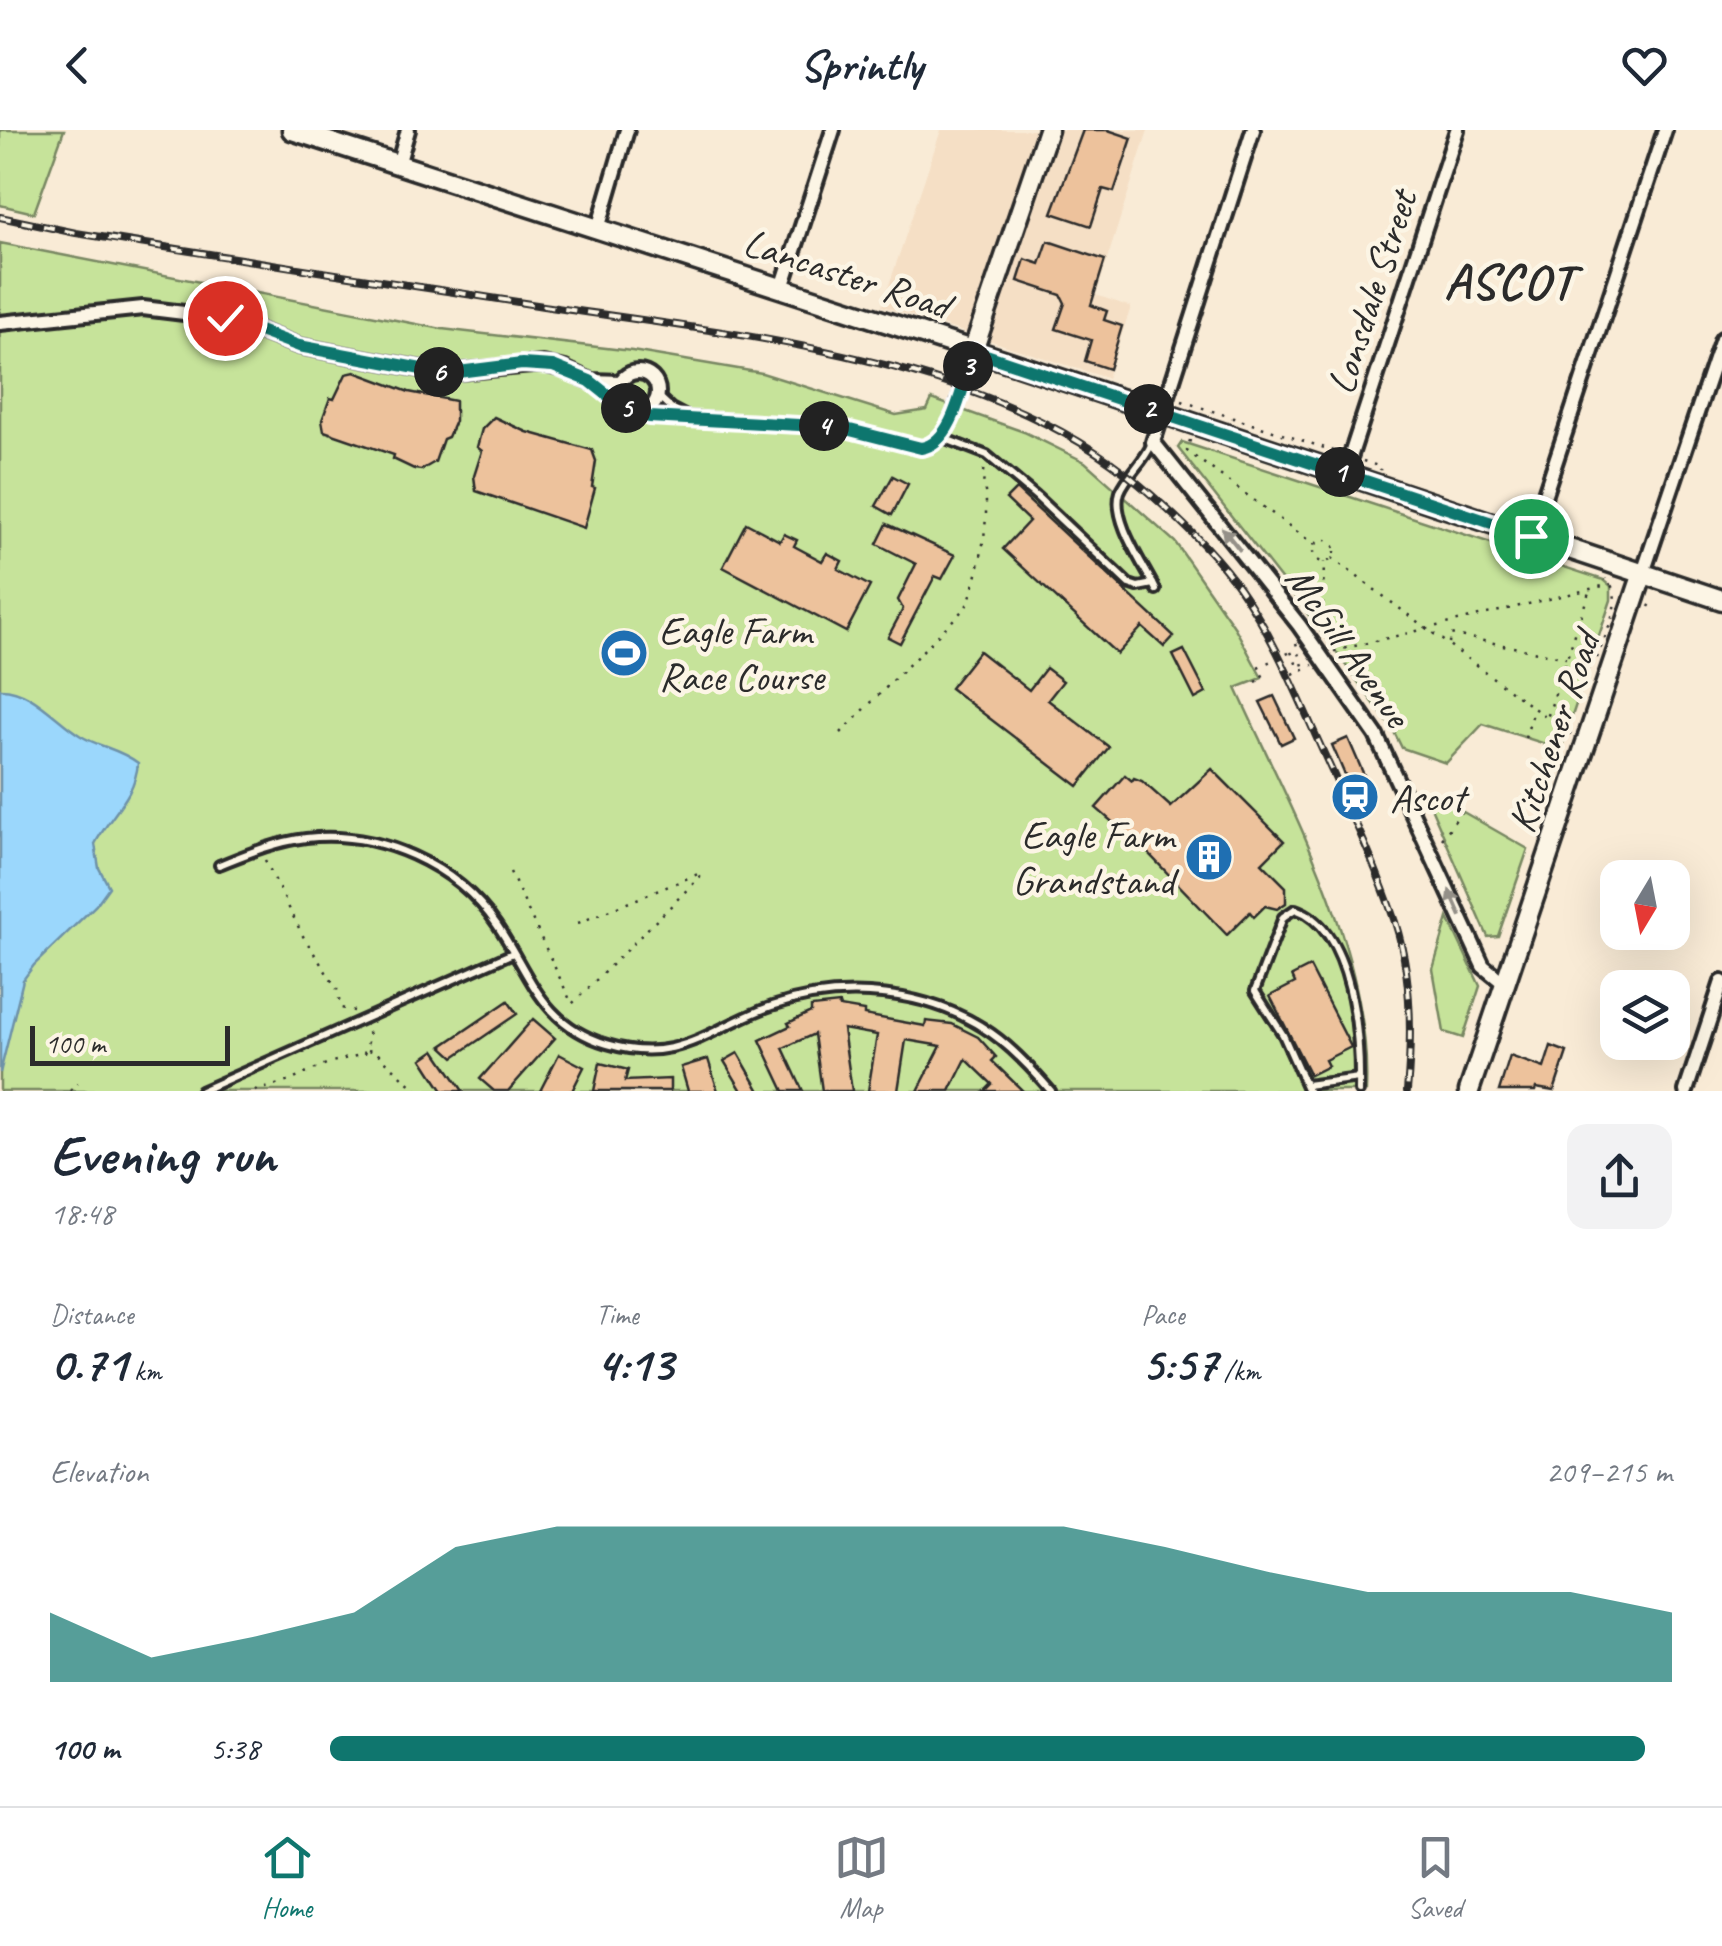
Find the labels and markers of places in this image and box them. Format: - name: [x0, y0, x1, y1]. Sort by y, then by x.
- pin: [183, 276, 268, 361]
- pin: 3: [943, 341, 993, 391]
- pin: 6: [414, 347, 464, 397]
- pin: 5: [601, 383, 651, 433]
- pin: 2: [1124, 384, 1174, 434]
- pin: 4: [799, 401, 849, 451]
- pin: 1: [1315, 447, 1365, 497]
- pin: [1489, 494, 1574, 579]
- place label: Eagle Farm Race Course: [659, 606, 827, 702]
- sports icon: Eagle Farm Race Course: [598, 627, 650, 679]
- station icon: Ascot: [1329, 771, 1381, 823]
- place label: Ascot: [1390, 773, 1470, 823]
- place label: Eagle Farm Grandstand: [1012, 810, 1180, 906]
- building icon: Eagle Farm Grandstand: [1183, 831, 1235, 883]

